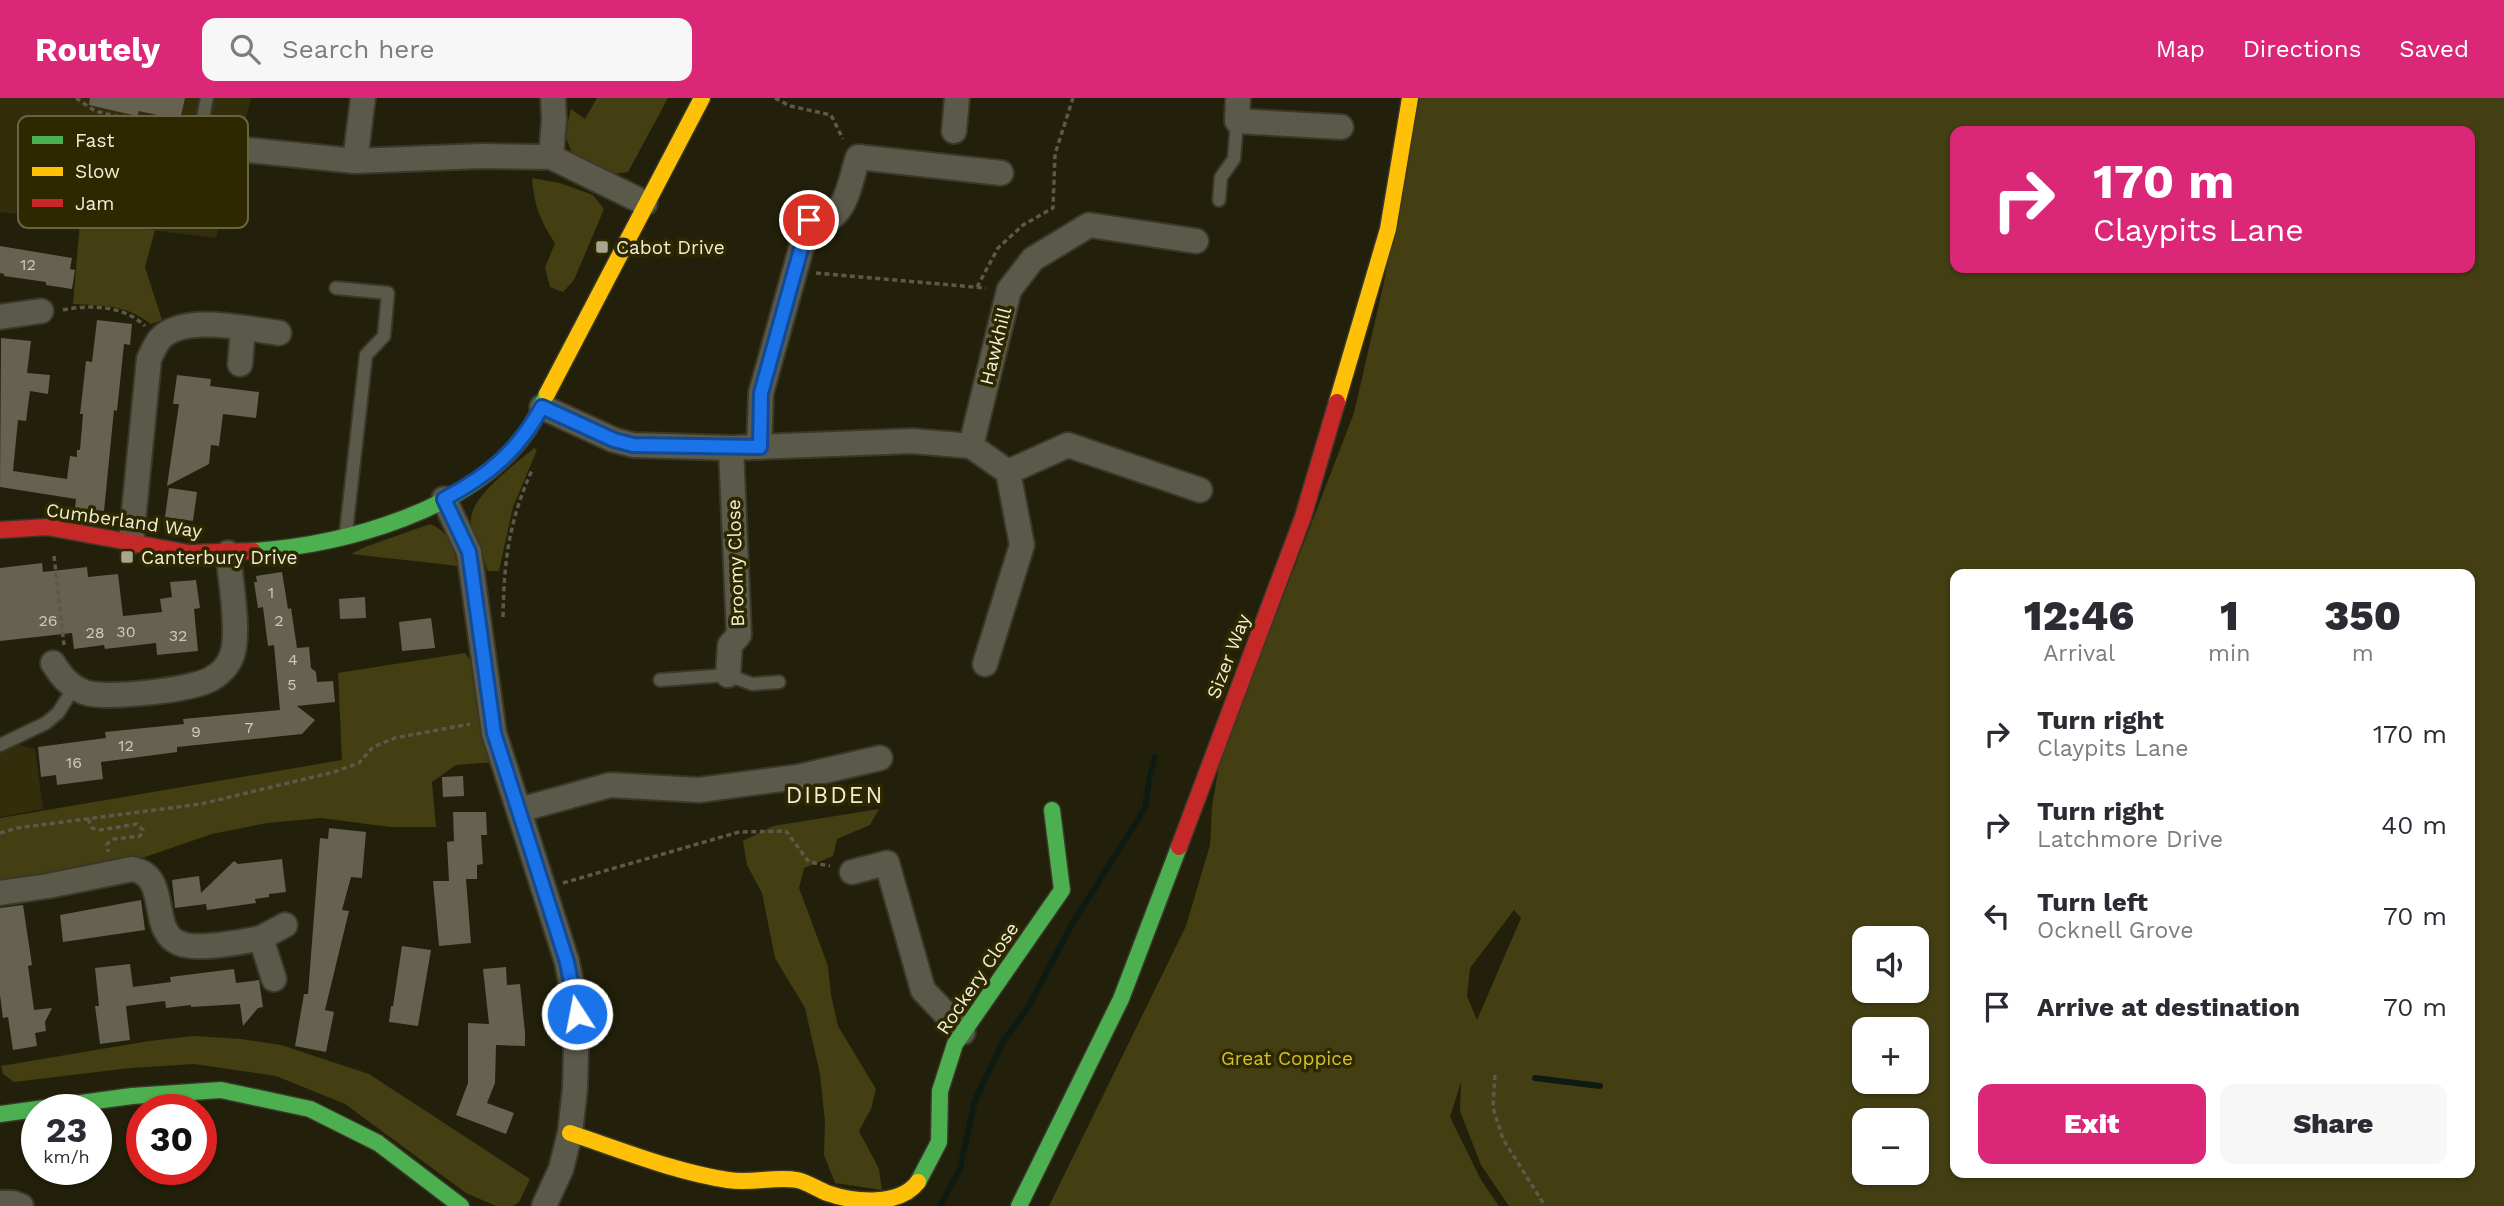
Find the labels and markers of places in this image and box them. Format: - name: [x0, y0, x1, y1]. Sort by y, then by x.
- pin: [779, 190, 839, 250]
- place label: Cabot Drive: [616, 236, 725, 259]
- marker: Cabot Drive: [594, 239, 610, 255]
- place label: Canterbury Drive: [141, 546, 298, 569]
- marker: Canterbury Drive: [119, 549, 135, 565]

